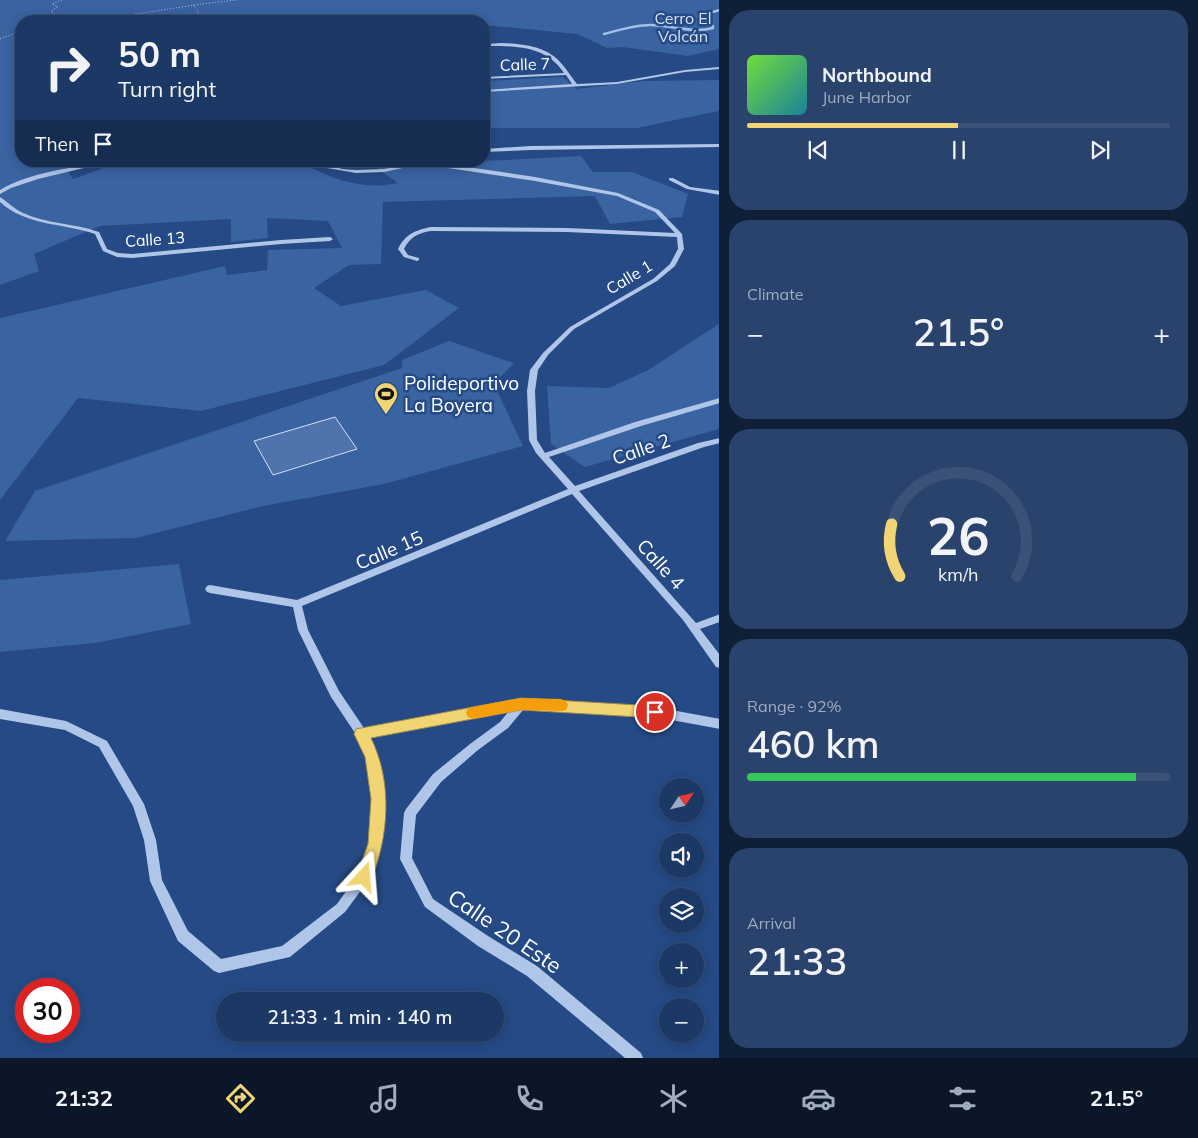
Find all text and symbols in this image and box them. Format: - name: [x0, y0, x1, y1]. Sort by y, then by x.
- park label: Cerro El Volcán: [654, 8, 712, 46]
- text: 50 m: [118, 32, 201, 76]
- icon: right: [35, 35, 100, 100]
- street label: Calle 7: [499, 53, 551, 75]
- text: Northbound: [822, 63, 932, 87]
- text: Turn right: [118, 75, 216, 103]
- text: June Harbor: [822, 87, 911, 107]
- icon: arrive: [89, 130, 117, 158]
- text: Then: [35, 132, 79, 156]
- icon: previous: [804, 136, 832, 164]
- icon: pause: [945, 136, 973, 164]
- icon: next: [1086, 136, 1114, 164]
- street label: Calle 13: [124, 227, 186, 251]
- street label: Calle 1: [602, 255, 656, 299]
- text: Climate: [747, 284, 803, 304]
- text: 21.5°: [913, 308, 1004, 356]
- text: −: [747, 316, 764, 351]
- text: +: [1153, 316, 1170, 351]
- place label: Polideportivo La Boyera: [404, 371, 519, 417]
- sports icon: Polideportivo La Boyera: [373, 381, 399, 415]
- street label: Calle 2: [609, 428, 673, 470]
- text: 26: [927, 503, 990, 568]
- street label: Calle 15: [352, 525, 426, 575]
- street label: Calle 4: [632, 534, 690, 594]
- text: km/h: [938, 563, 979, 585]
- pin: [634, 691, 676, 733]
- text: Range · 92%: [747, 696, 842, 716]
- icon: arrive: [641, 698, 669, 726]
- text: 460 km: [747, 720, 880, 768]
- north arrow: [659, 778, 704, 822]
- map controls: [659, 778, 704, 1043]
- button: sound: [659, 833, 704, 878]
- position arrow: [337, 850, 389, 902]
- street label: Calle 20 Este: [443, 883, 567, 979]
- button: layers: [659, 888, 704, 933]
- text: Arrival: [747, 913, 796, 933]
- text: 21:33: [747, 937, 847, 985]
- button: +: [659, 943, 704, 988]
- speed limit sign: 30: [15, 978, 80, 1043]
- button: −: [659, 998, 704, 1043]
- text: 21:33 · 1 min · 140 m: [267, 1005, 453, 1029]
- icon: directions: [223, 1081, 258, 1116]
- icon: music: [367, 1081, 402, 1116]
- icon: phone: [512, 1081, 547, 1116]
- icon: climate: [656, 1081, 691, 1116]
- icon: car: [801, 1081, 836, 1116]
- icon: filters: [945, 1081, 980, 1116]
- text: 21:32: [55, 1084, 113, 1112]
- text: 21.5°: [1090, 1084, 1143, 1112]

